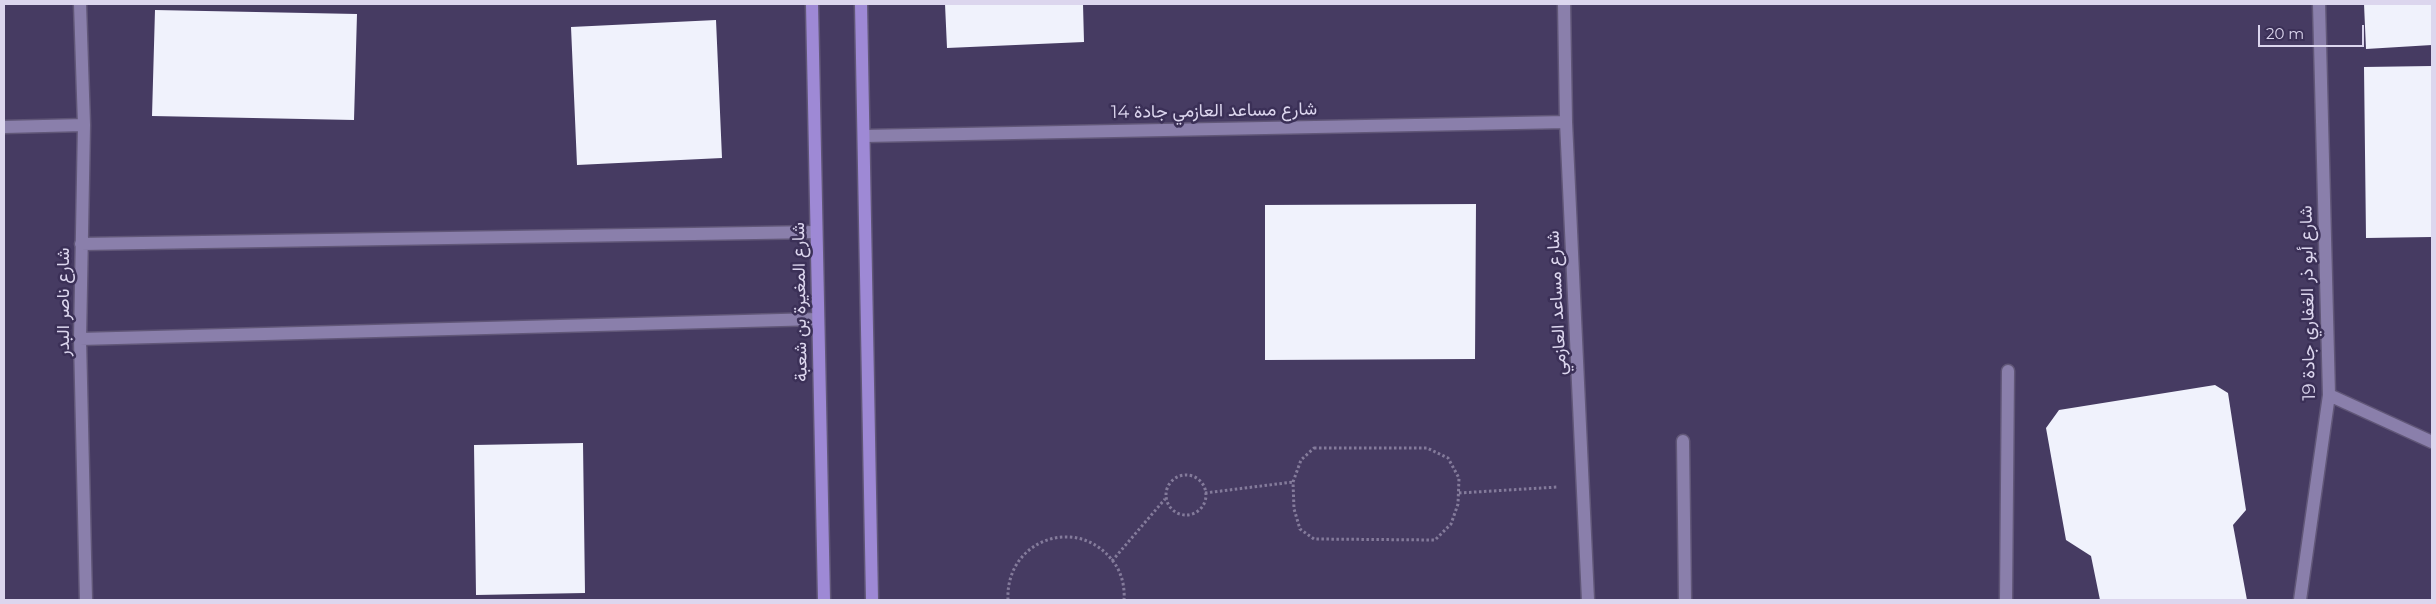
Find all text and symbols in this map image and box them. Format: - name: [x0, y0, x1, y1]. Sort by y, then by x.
- scale bar: [2261, 15, 2367, 47]
- text: 20 m: [2266, 24, 2304, 43]
- street label: شارع مساعد العازمي جادة 14: [1111, 98, 1317, 124]
- street label: شارع أبو ذر الغفاري جادة 19: [2295, 205, 2321, 401]
- street label: شارع المغيرة بن شعبة: [788, 222, 812, 382]
- street label: شارع مساعد العازمي: [1542, 230, 1572, 376]
- street label: شارع ناصر البدر: [53, 248, 75, 356]

